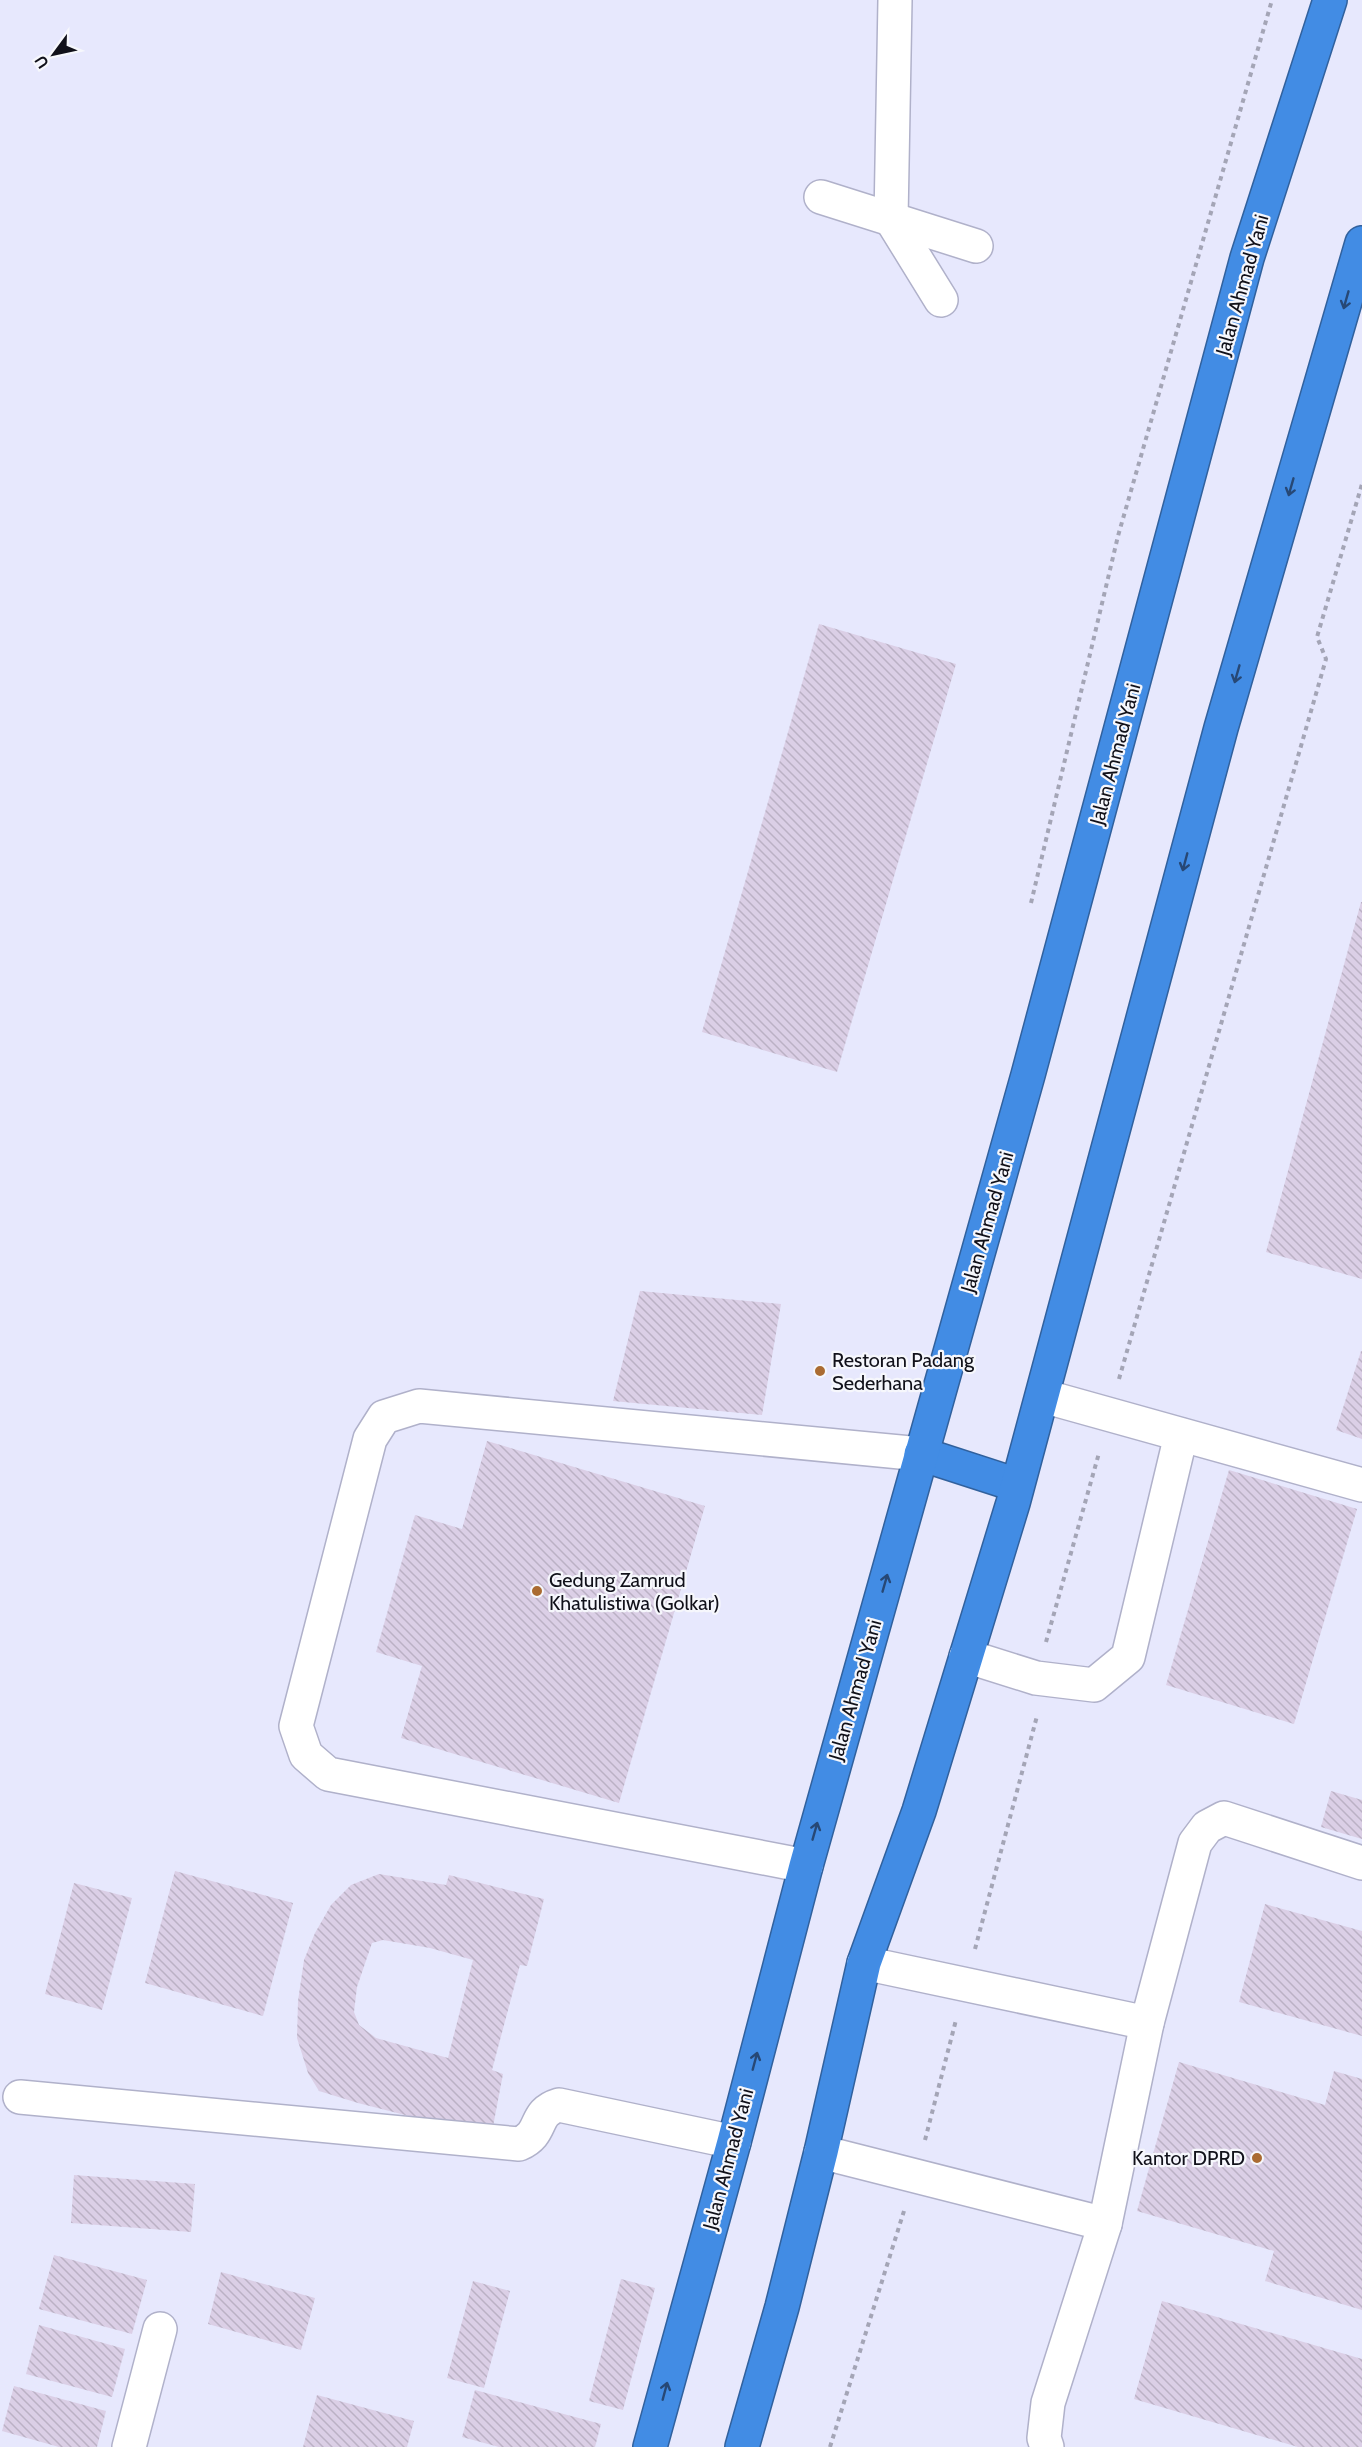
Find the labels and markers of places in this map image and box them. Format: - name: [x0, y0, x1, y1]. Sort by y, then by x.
- place label: Restoran Padang Sederhana: [832, 1348, 975, 1395]
- marker: Restoran Padang Sederhana: [813, 1364, 827, 1378]
- place label: Gedung Zamrud Khatulistiwa (Golkar): [549, 1568, 720, 1615]
- marker: Gedung Zamrud Khatulistiwa (Golkar): [530, 1584, 544, 1598]
- place label: Kantor DPRD: [1132, 2146, 1245, 2170]
- marker: Kantor DPRD: [1250, 2151, 1264, 2165]

